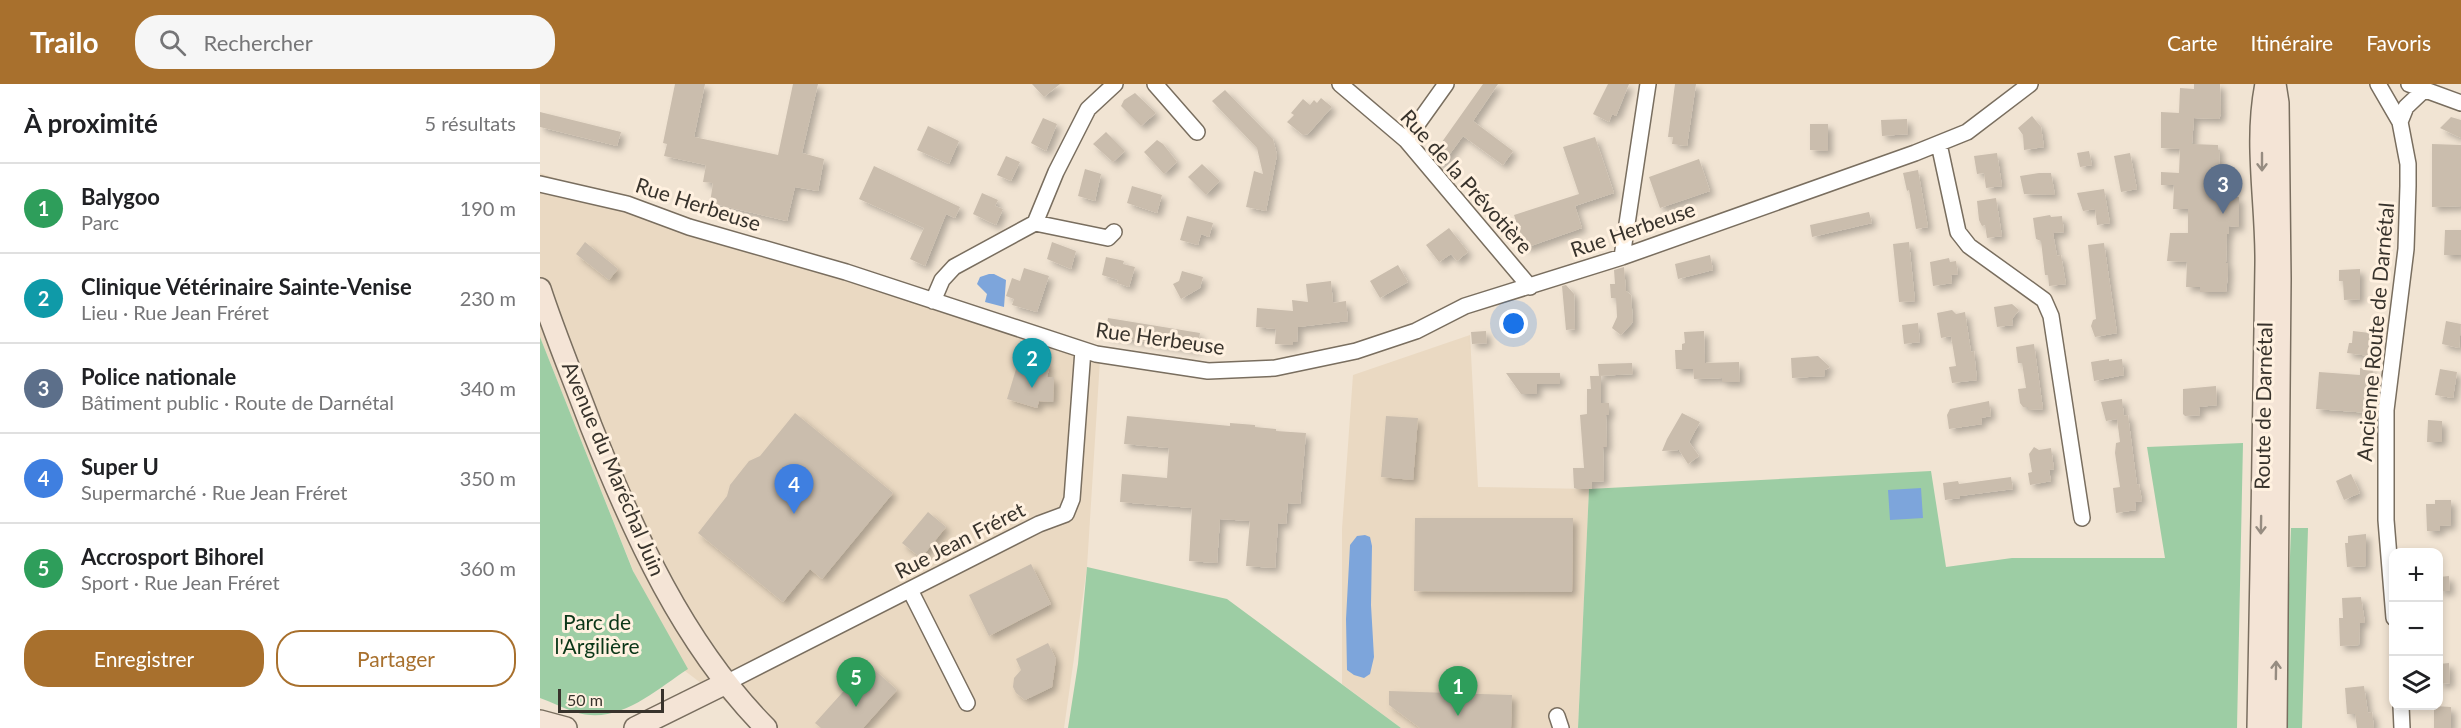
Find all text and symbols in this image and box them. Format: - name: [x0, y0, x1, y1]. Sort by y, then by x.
- search box: [135, 15, 555, 69]
- text: Trailo: [30, 25, 99, 59]
- icon: search: [156, 26, 189, 59]
- text: Rechercher: [204, 29, 313, 56]
- text: Carte: [2167, 30, 2218, 55]
- text: Itinéraire: [2251, 30, 2333, 55]
- text: Favoris: [2366, 30, 2431, 55]
- street label: Rue de la Prévotière: [1396, 104, 1538, 258]
- text: À proximité: [24, 107, 158, 139]
- text: 5 résultats: [425, 111, 516, 135]
- one-way arrow: [2256, 151, 2268, 171]
- pin: 3: [2204, 164, 2242, 214]
- street label: Rue Herbeuse: [633, 172, 764, 236]
- text: Balygoo: [81, 183, 160, 210]
- text: 1: [38, 196, 49, 220]
- text: 190 m: [460, 196, 516, 220]
- street label: Rue Herbeuse: [1567, 196, 1698, 262]
- street label: Ancienne Route de Darnétal: [2351, 201, 2398, 462]
- text: Parc: [81, 210, 119, 234]
- text: Clinique Vétérinaire Sainte-Venise: [81, 273, 412, 300]
- text: 2: [38, 286, 49, 310]
- text: 230 m: [460, 286, 516, 310]
- text: Lieu · Rue Jean Fréret: [81, 300, 269, 324]
- your location: [1499, 309, 1528, 338]
- street label: Rue Herbeuse: [1094, 316, 1226, 359]
- street label: Route de Darnétal: [2249, 322, 2276, 490]
- pin: 2: [1012, 338, 1052, 388]
- street label: Avenue du Maréchal Juin: [558, 357, 671, 579]
- text: Police nationale: [81, 363, 236, 390]
- text: 3: [38, 376, 49, 400]
- text: 340 m: [460, 376, 516, 400]
- text: Bâtiment public · Route de Darnétal: [81, 390, 394, 414]
- text: Super U: [81, 453, 159, 480]
- pin: 4: [774, 464, 814, 514]
- text: 4: [38, 466, 49, 490]
- text: 350 m: [460, 466, 516, 490]
- text: Supermarché · Rue Jean Fréret: [81, 480, 347, 504]
- street label: Rue Jean Fréret: [890, 496, 1029, 583]
- one-way arrow: [2256, 514, 2267, 534]
- text: Accrosport Bihorel: [81, 543, 264, 570]
- map controls: [2389, 548, 2443, 710]
- button: +: [2389, 548, 2443, 602]
- text: 5: [38, 556, 49, 580]
- text: 360 m: [460, 556, 516, 580]
- text: Sport · Rue Jean Fréret: [81, 570, 280, 594]
- button: −: [2389, 602, 2443, 656]
- park label: Parc de l'Argilière: [555, 609, 639, 658]
- button: Enregistrer: [24, 630, 264, 687]
- button: Partager: [276, 630, 516, 687]
- button: layers: [2389, 656, 2443, 710]
- pin: 5: [836, 658, 876, 707]
- one-way arrow: [2270, 660, 2282, 680]
- pin: 1: [1438, 666, 1478, 716]
- scale bar: [558, 686, 664, 714]
- text: 50 m: [567, 690, 603, 709]

